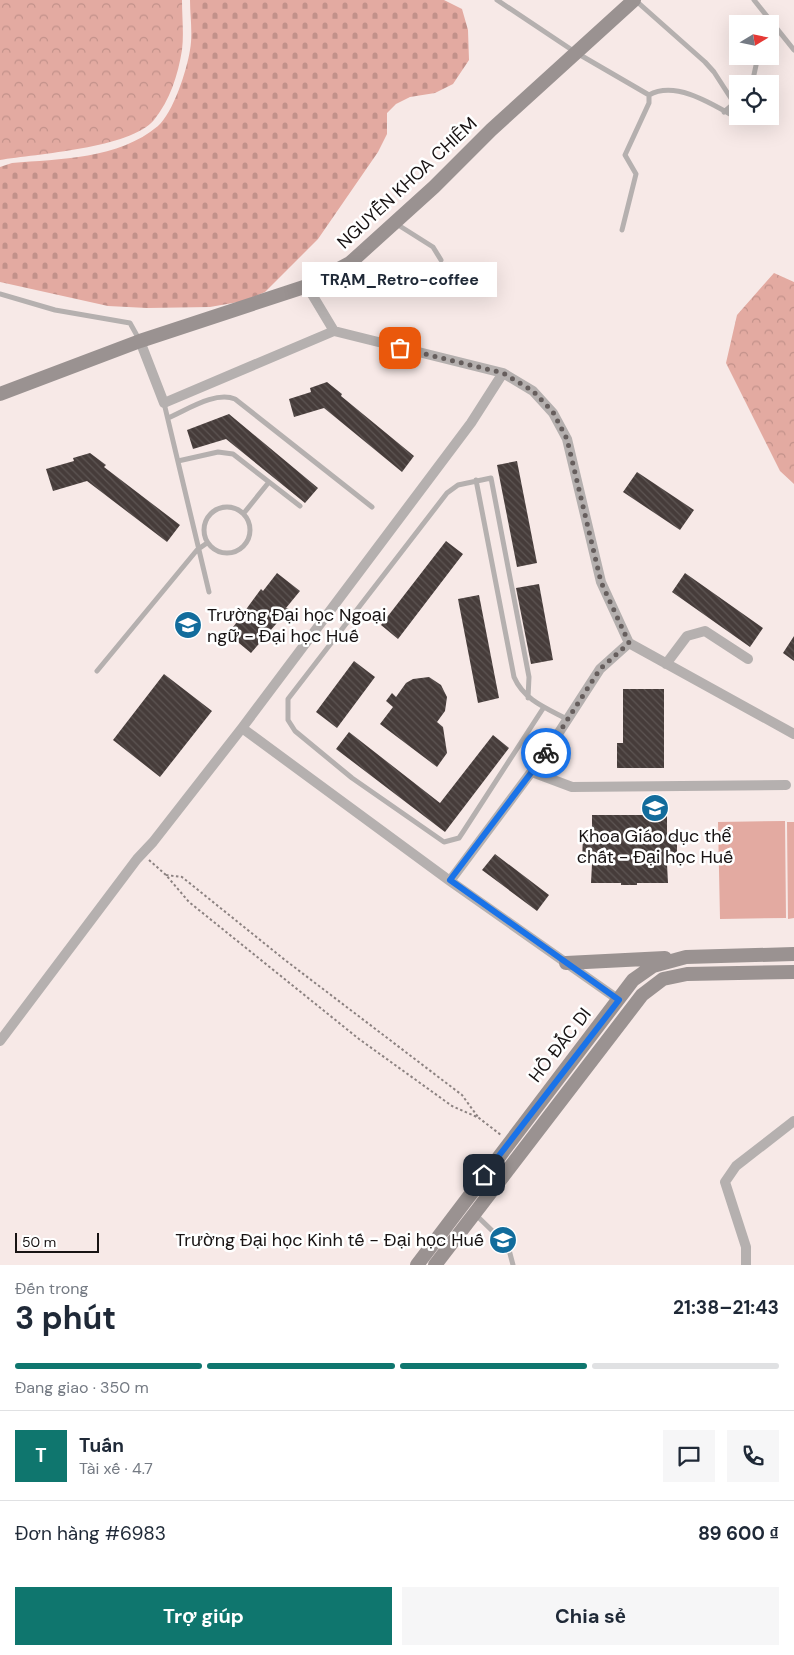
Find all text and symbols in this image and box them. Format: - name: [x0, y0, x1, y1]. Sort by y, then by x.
- north arrow: [729, 15, 779, 65]
- map controls: [729, 15, 779, 125]
- button: locate: [729, 75, 779, 125]
- street label: NGUYỄN KHOA CHIÊM: [332, 112, 482, 254]
- callout: TRẠM_Retro-coffee: [302, 263, 498, 298]
- text: TRẠM_Retro-coffee: [320, 269, 479, 290]
- pin: [379, 327, 421, 369]
- icon: bag: [386, 334, 414, 362]
- place label: Trường Đại học Ngoại ngữ - Đại học Huế: [207, 603, 386, 648]
- school or university icon: Trường Đại học Ngoại ngữ - Đại học Huế: [173, 610, 203, 640]
- courier: [521, 728, 571, 778]
- icon: bike: [532, 739, 560, 767]
- school or university icon: Khoa Giáo dục thể chất - Đại học Huế: [640, 793, 670, 823]
- place label: Khoa Giáo dục thể chất - Đại học Huế: [577, 824, 733, 869]
- street label: HỒ ĐẮC DI: [523, 1003, 597, 1087]
- pin: [463, 1154, 505, 1196]
- icon: home: [470, 1161, 498, 1189]
- school or university icon: Trường Đại học Kinh tế - Đại học Huế: [488, 1225, 518, 1255]
- place label: Trường Đại học Kinh tế - Đại học Huế: [175, 1228, 484, 1252]
- scale bar: [15, 1230, 99, 1253]
- text: 50 m: [22, 1233, 56, 1251]
- text: Đến trong: [15, 1278, 88, 1299]
- text: 21:38–21:43: [673, 1295, 779, 1320]
- text: 3 phút: [15, 1297, 116, 1339]
- text: Đang giao · 350 m: [15, 1377, 149, 1398]
- button: chat: [663, 1430, 715, 1482]
- button: phone: [727, 1430, 779, 1482]
- text: Tuấn: [79, 1433, 124, 1458]
- text: T: [35, 1443, 47, 1468]
- text: Tài xế · 4.7: [79, 1458, 153, 1479]
- text: Đơn hàng #6983: [15, 1521, 166, 1546]
- text: 89 600 ₫: [698, 1521, 779, 1546]
- button: Trợ giúp: [15, 1587, 392, 1645]
- button: Chia sẻ: [402, 1587, 779, 1645]

